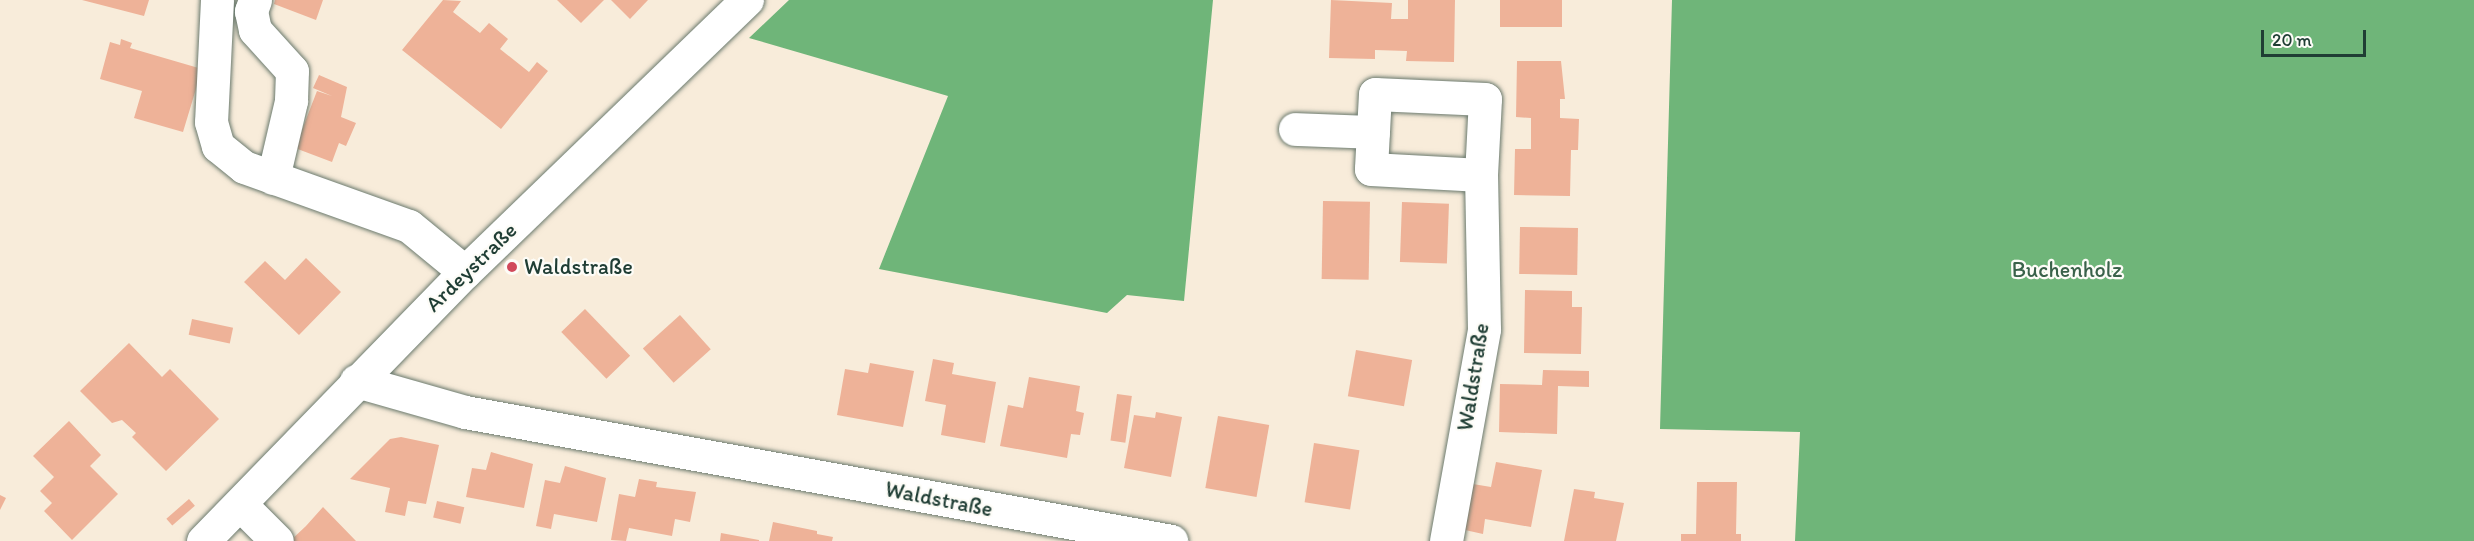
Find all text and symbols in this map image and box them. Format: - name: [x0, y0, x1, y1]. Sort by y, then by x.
- scale bar: [2264, 18, 2369, 56]
- text: 20 m: [2272, 29, 2312, 51]
- street label: Ardeystraße: [420, 217, 522, 317]
- place label: Waldstraße: [524, 254, 633, 280]
- park label: Buchenholz: [2012, 257, 2122, 283]
- marker: Waldstraße: [505, 260, 519, 274]
- street label: Waldstraße: [1451, 321, 1495, 433]
- street label: Waldstraße: [883, 476, 995, 522]

